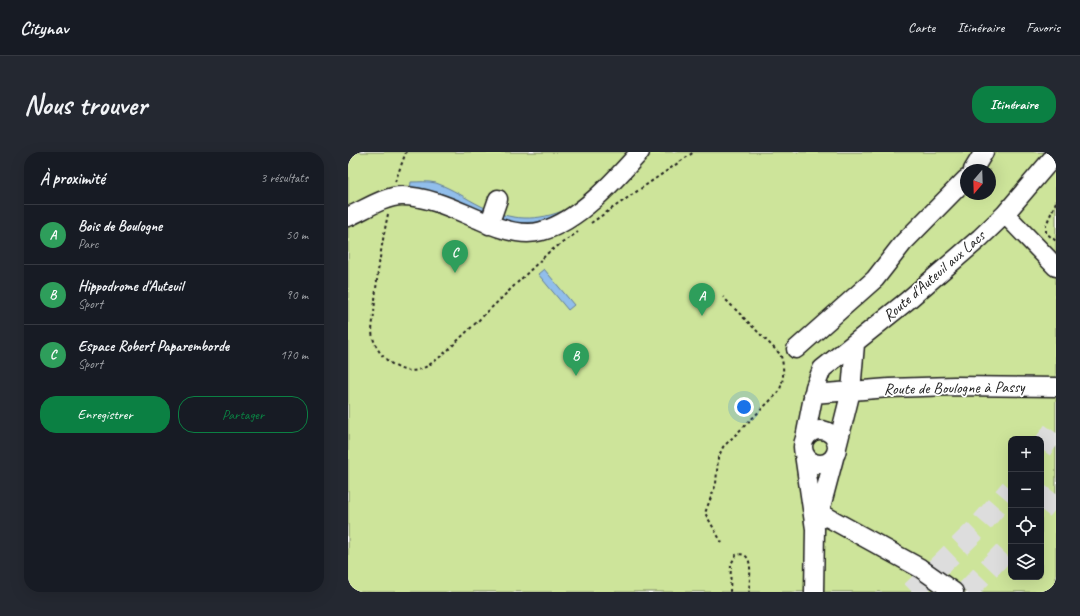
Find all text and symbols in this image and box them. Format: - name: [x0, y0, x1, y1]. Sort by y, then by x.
- text: Citynav: [20, 16, 68, 40]
- text: Carte: [908, 19, 935, 36]
- text: Itinéraire: [957, 19, 1004, 36]
- text: Favoris: [1026, 19, 1060, 36]
- button: Itinéraire: [972, 86, 1056, 123]
- text: Nous trouver: [24, 87, 147, 122]
- north arrow: [960, 164, 996, 200]
- text: À proximité: [40, 168, 105, 189]
- text: 3 résultats: [260, 170, 308, 186]
- text: Bois de Boulogne: [78, 217, 162, 236]
- street label: Route d'Auteuil aux Lacs: [879, 225, 990, 326]
- text: A: [50, 227, 56, 243]
- text: 50 m: [286, 227, 308, 243]
- text: Parc: [78, 236, 98, 252]
- pin: C: [442, 240, 468, 273]
- text: Hippodrome d'Auteuil: [78, 277, 183, 296]
- pin: A: [689, 283, 715, 316]
- text: B: [50, 287, 56, 303]
- text: 90 m: [286, 287, 308, 303]
- text: Sport: [78, 296, 103, 312]
- text: Espace Robert Paparemborde: [78, 337, 229, 356]
- pin: B: [563, 343, 589, 376]
- text: C: [50, 347, 56, 363]
- text: 170 m: [280, 347, 308, 363]
- text: Sport: [78, 356, 103, 372]
- street label: Route de Boulogne à Passy: [883, 377, 1026, 399]
- button: Enregistrer: [40, 396, 170, 433]
- button: Partager: [178, 396, 308, 433]
- your location: [734, 397, 754, 417]
- map controls: [1008, 436, 1044, 580]
- button: +: [1008, 436, 1044, 472]
- button: −: [1008, 472, 1044, 508]
- button: locate: [1008, 508, 1044, 544]
- button: layers: [1008, 544, 1044, 580]

